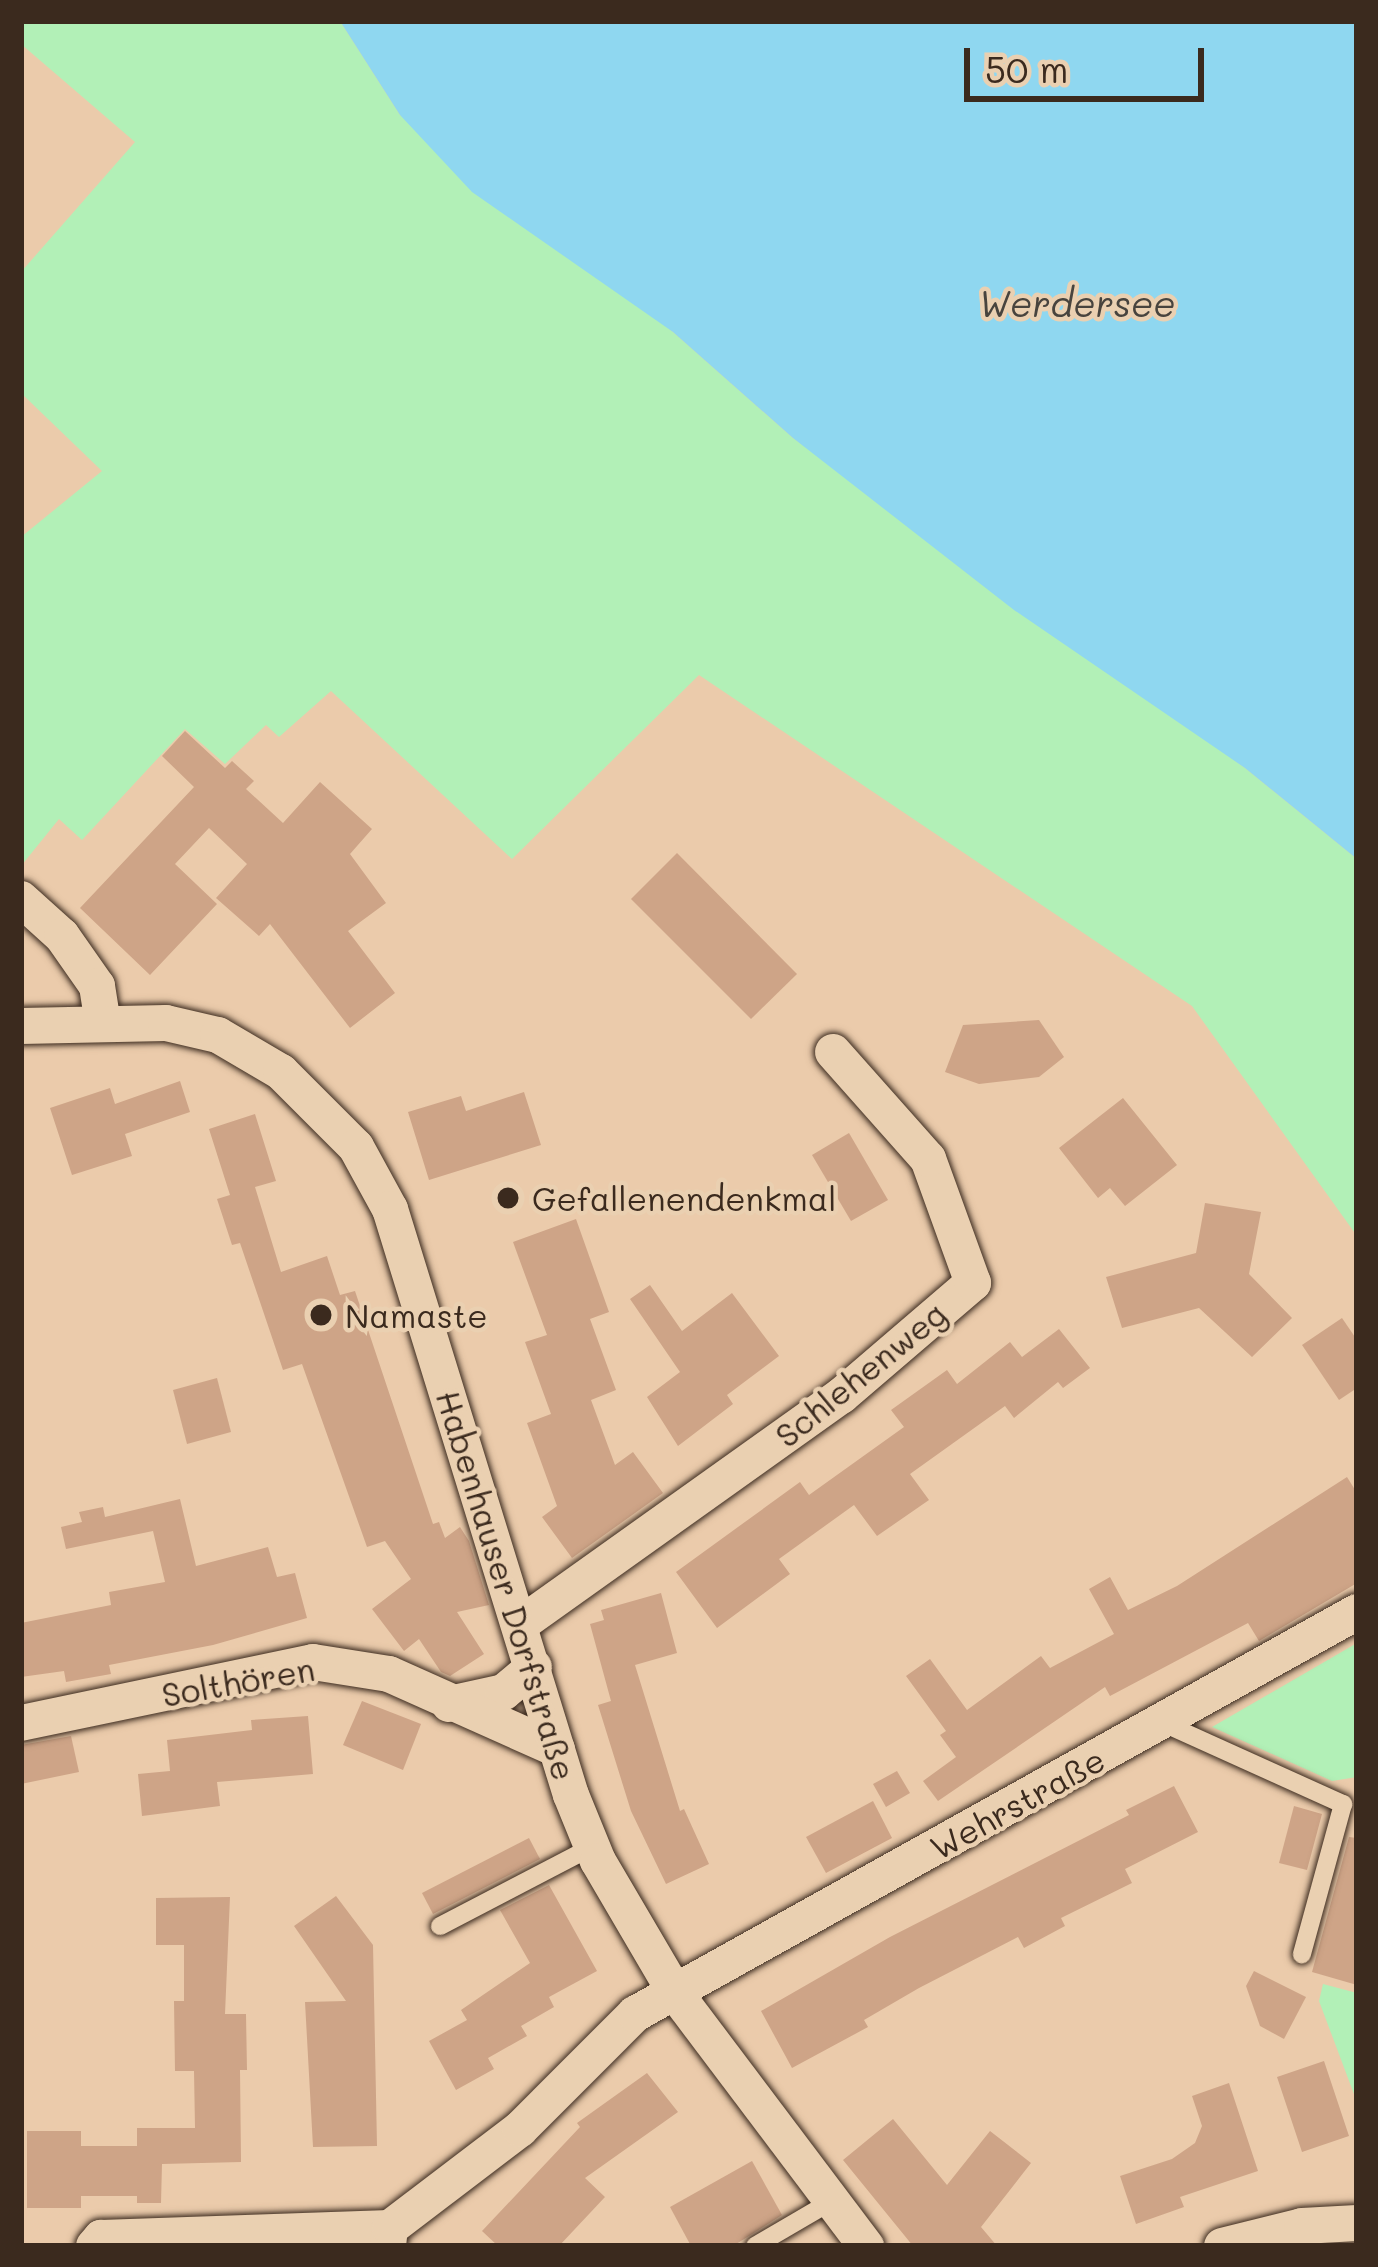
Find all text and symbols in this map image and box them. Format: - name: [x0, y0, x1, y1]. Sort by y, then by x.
- scale bar: [970, 24, 1210, 98]
- text: 50 m: [985, 45, 1068, 92]
- water label: Werdersee: [978, 281, 1176, 325]
- place label: Gefallenendenkmal: [532, 1178, 837, 1218]
- marker: Gefallenendenkmal: [495, 1185, 521, 1211]
- street label: Schlehenweg: [767, 1293, 953, 1455]
- place label: Namaste: [345, 1295, 488, 1335]
- marker: Namaste: [308, 1302, 334, 1328]
- street label: Habenhauser Dorfstraße: [429, 1385, 585, 1785]
- street label: Solthören: [159, 1648, 317, 1714]
- street label: Wehrstraße: [923, 1739, 1111, 1867]

